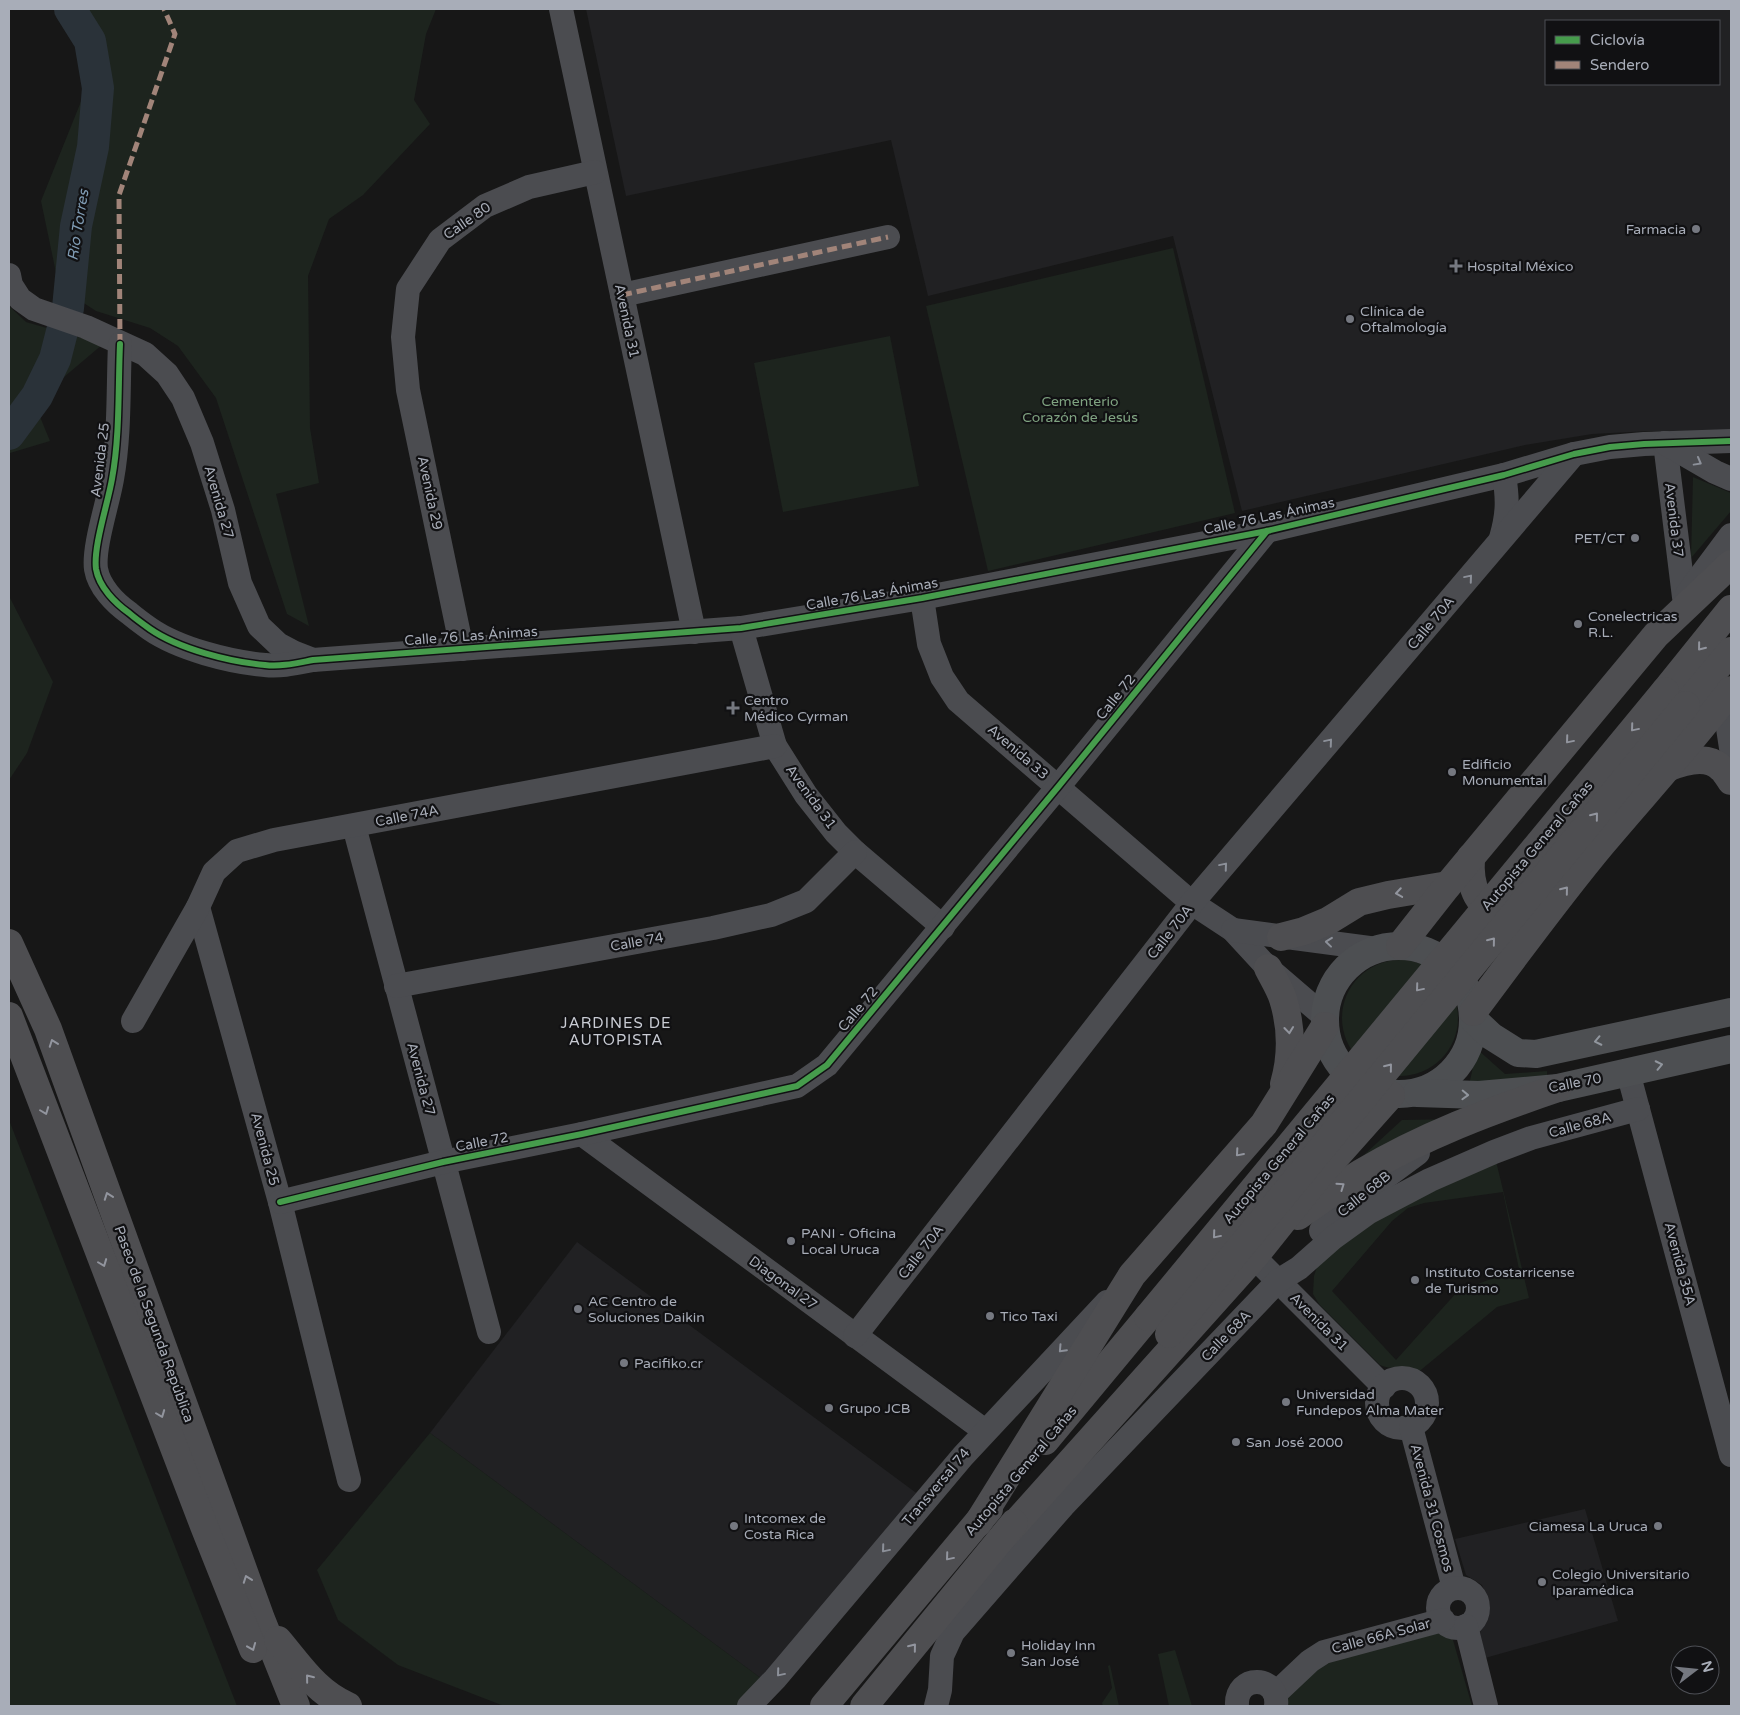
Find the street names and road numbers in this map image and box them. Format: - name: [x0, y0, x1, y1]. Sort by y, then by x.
- street label: Calle 80: [440, 199, 494, 243]
- street label: Avenida 31: [611, 282, 643, 360]
- street label: Avenida 25: [87, 422, 113, 498]
- street label: Avenida 29: [414, 454, 446, 532]
- street label: Avenida 27: [200, 464, 238, 540]
- street label: Avenida 37: [1661, 482, 1687, 558]
- street label: Calle 76 Las Ánimas: [1202, 494, 1336, 538]
- street label: Calle 76 Las Ánimas: [805, 574, 939, 614]
- street label: Calle 70A: [1404, 593, 1458, 653]
- street label: Calle 76 Las Ánimas: [404, 623, 538, 649]
- street label: Calle 72: [1092, 671, 1140, 723]
- street label: Avenida 33: [984, 721, 1052, 783]
- street label: Avenida 31: [782, 762, 840, 832]
- street label: Autopista General Cañas: [1478, 777, 1597, 914]
- street label: Calle 74A: [374, 802, 440, 830]
- street label: Calle 70A: [1144, 901, 1196, 963]
- street label: Calle 74: [609, 929, 665, 955]
- street label: Calle 72: [834, 983, 882, 1035]
- street label: Avenida 27: [403, 1041, 439, 1117]
- street label: Calle 70: [1547, 1069, 1603, 1096]
- street label: Autopista General Cañas: [1220, 1090, 1339, 1227]
- street label: Calle 68A: [1547, 1108, 1613, 1142]
- street label: Avenida 25: [247, 1111, 283, 1187]
- street label: Calle 72: [454, 1129, 510, 1155]
- street label: Calle 68B: [1334, 1167, 1394, 1221]
- street label: Avenida 35A: [1661, 1220, 1699, 1308]
- street label: Calle 70A: [895, 1221, 947, 1283]
- street label: Paseo de la Segunda República: [110, 1223, 198, 1425]
- street label: Diagonal 27: [746, 1253, 820, 1313]
- street label: Avenida 31: [1286, 1289, 1352, 1355]
- street label: Calle 68A: [1198, 1307, 1254, 1365]
- street label: Autopista General Cañas: [962, 1402, 1081, 1539]
- street label: Avenida 31 Cosmos: [1407, 1442, 1457, 1574]
- street label: Transversal 74: [899, 1445, 974, 1529]
- street label: Calle 66A Solar: [1330, 1614, 1433, 1657]

